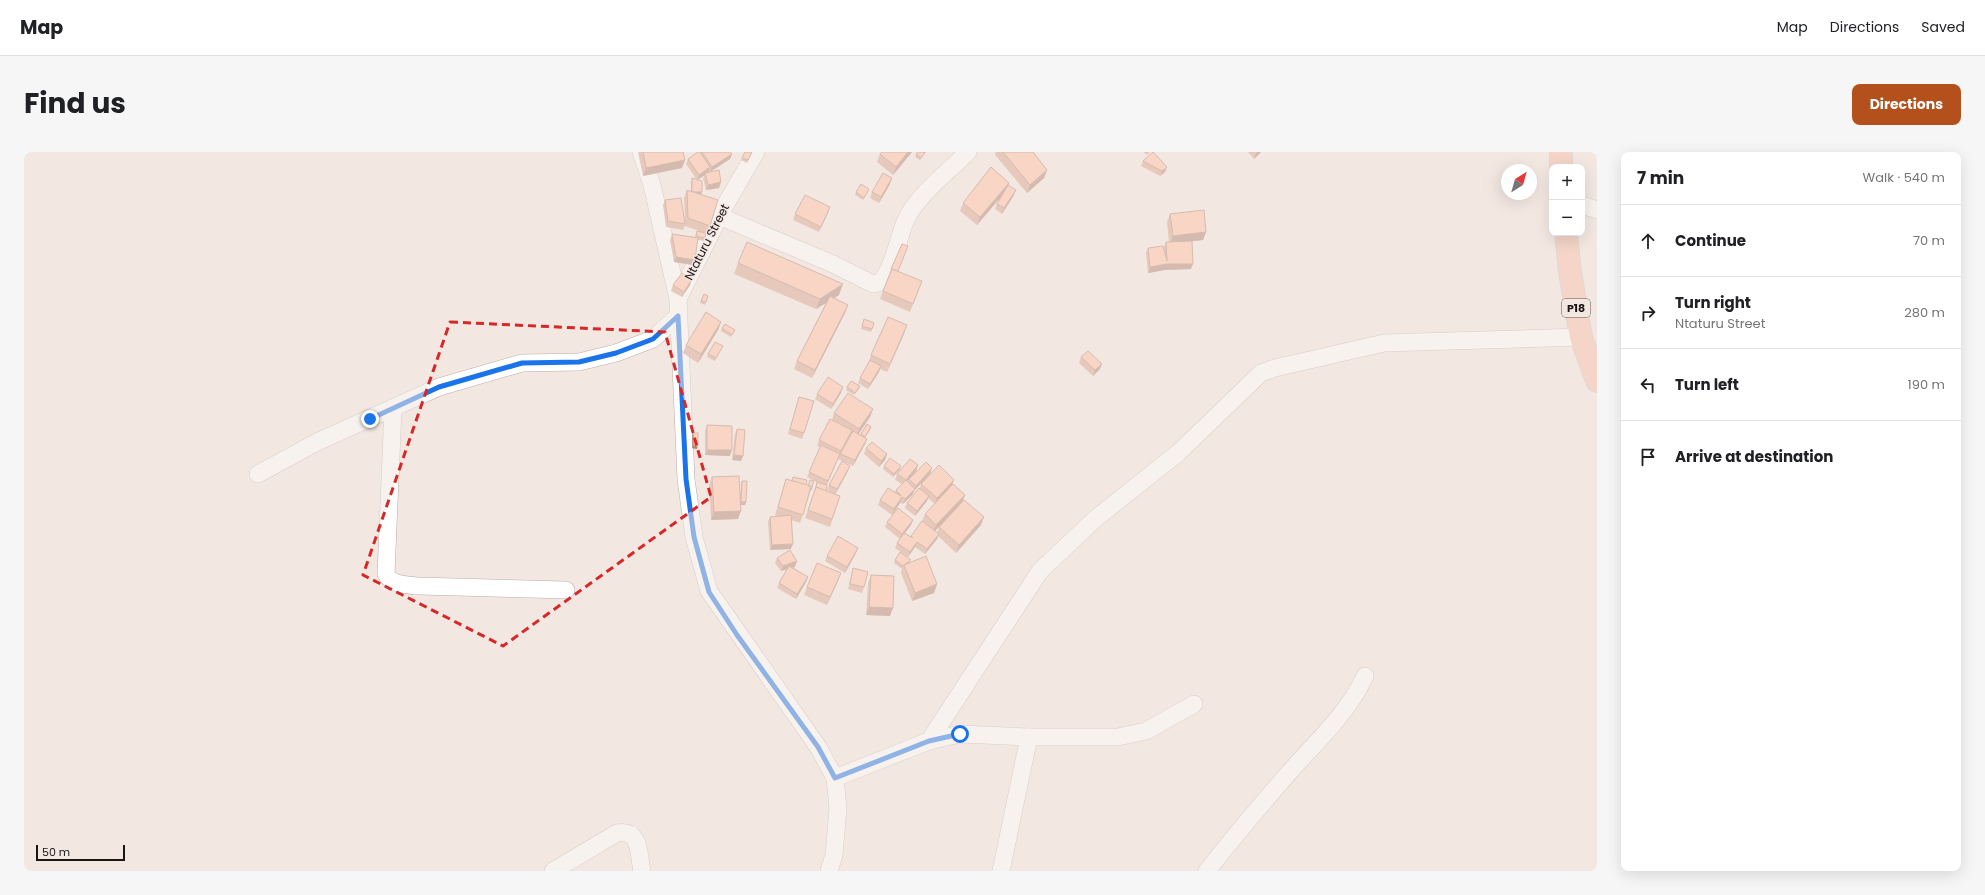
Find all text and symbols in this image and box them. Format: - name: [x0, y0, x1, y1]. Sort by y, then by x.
- text: Map: [20, 14, 63, 41]
- text: Map: [1777, 17, 1808, 37]
- text: Directions: [1830, 17, 1899, 37]
- text: Saved: [1921, 17, 1965, 37]
- text: Find us: [24, 84, 126, 123]
- button: Directions: [1852, 84, 1961, 125]
- north arrow: [1501, 164, 1537, 200]
- map controls: [1549, 164, 1585, 236]
- button: +: [1549, 164, 1585, 200]
- text: 7 min: [1637, 166, 1684, 190]
- text: Walk · 540 m: [1863, 168, 1945, 187]
- button: −: [1549, 200, 1585, 236]
- street label: Ntaturu Street: [680, 201, 733, 283]
- icon: ahead: [1637, 230, 1659, 252]
- text: Continue: [1675, 230, 1746, 251]
- text: 70 m: [1913, 231, 1945, 250]
- text: Turn right: [1675, 292, 1751, 313]
- road number: P18: [1562, 299, 1590, 317]
- icon: right: [1637, 302, 1659, 324]
- text: 280 m: [1904, 303, 1945, 322]
- text: Ntaturu Street: [1675, 314, 1765, 333]
- icon: left: [1637, 374, 1659, 396]
- text: Turn left: [1675, 374, 1739, 395]
- text: 190 m: [1908, 375, 1945, 394]
- route end: [361, 410, 379, 428]
- icon: arrive: [1637, 446, 1659, 468]
- text: Arrive at destination: [1675, 446, 1833, 467]
- route start: [951, 725, 969, 743]
- scale bar: [36, 843, 125, 862]
- text: 50 m: [42, 844, 70, 860]

